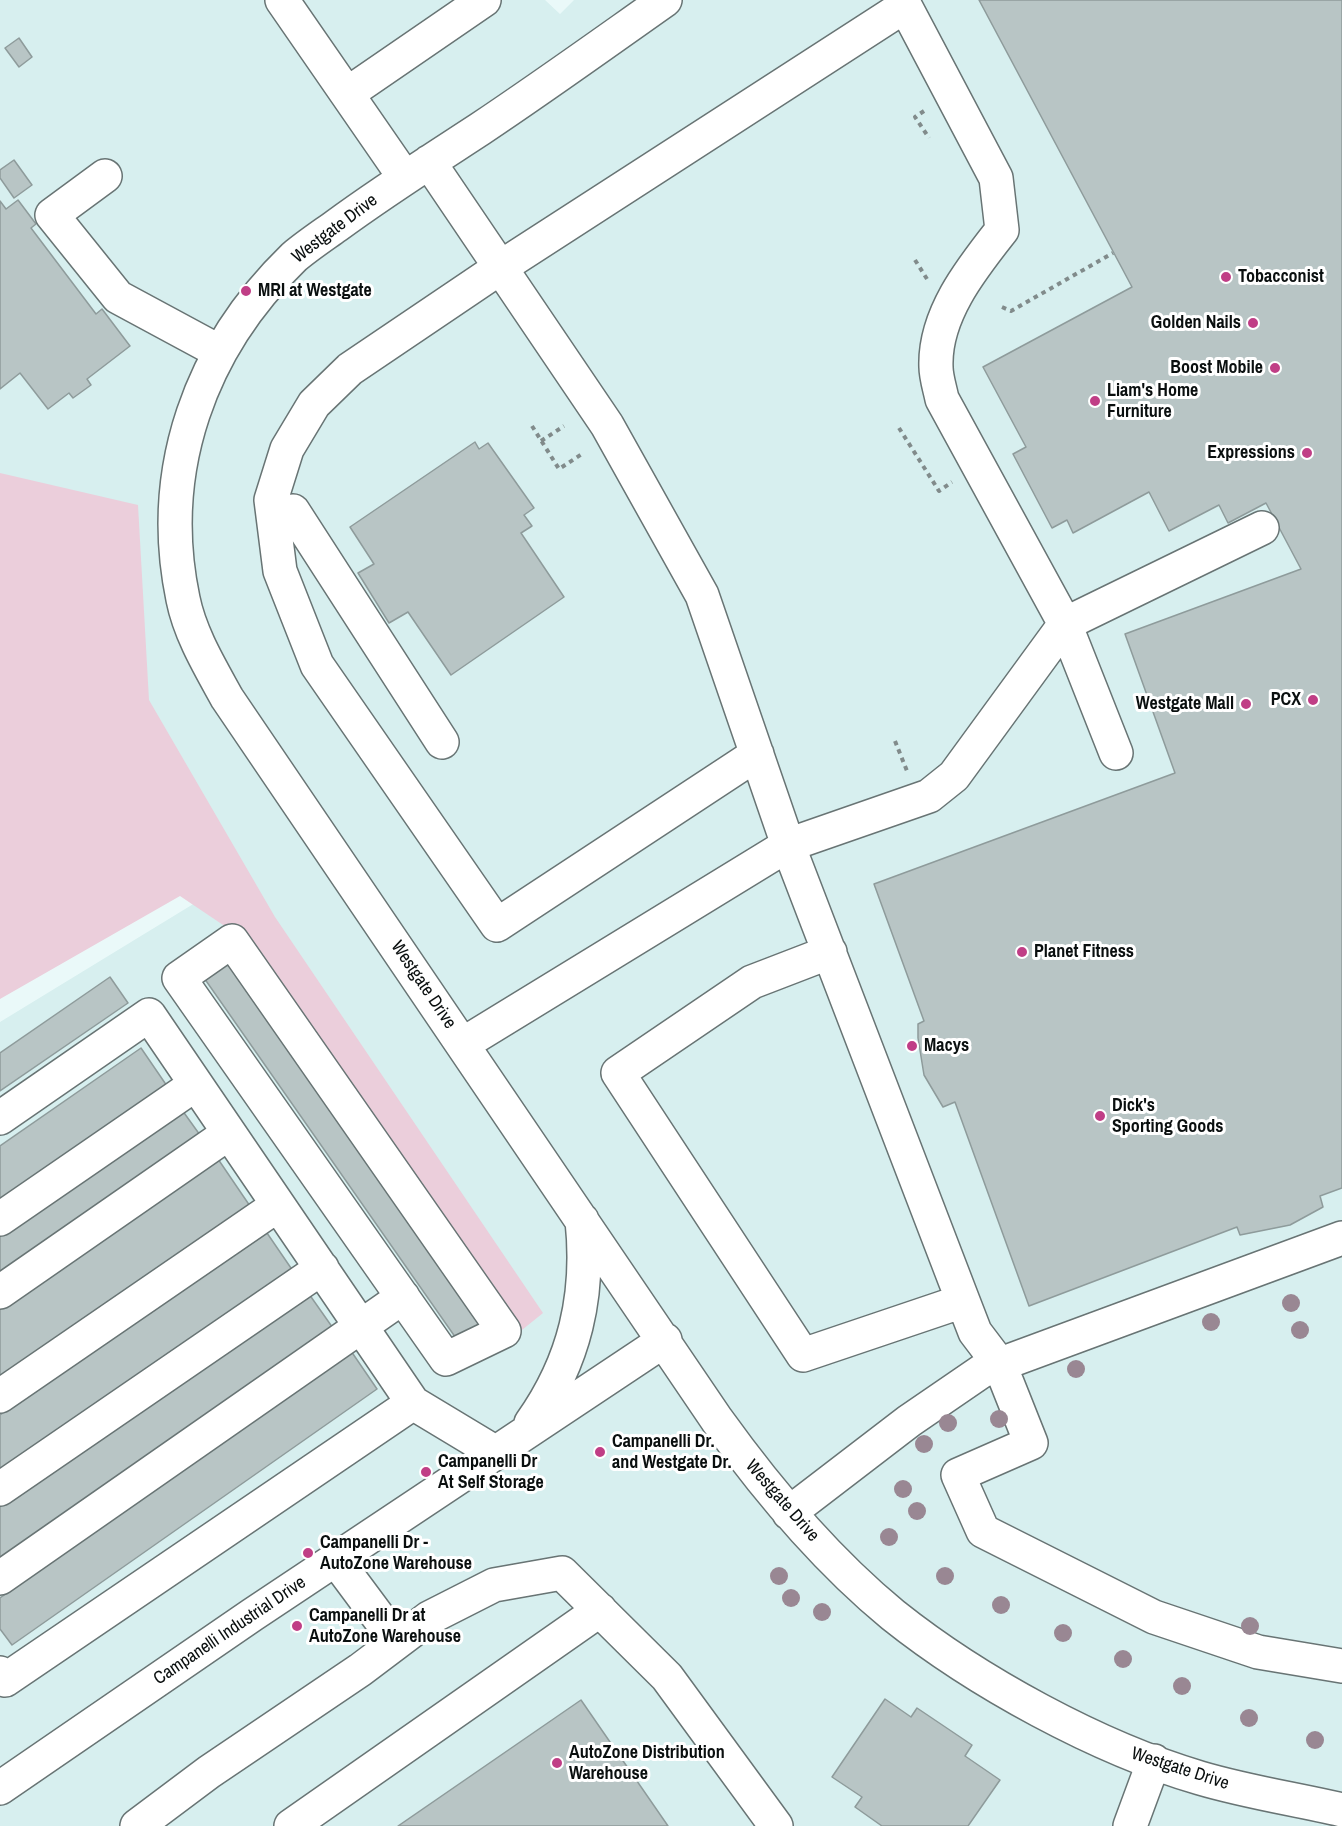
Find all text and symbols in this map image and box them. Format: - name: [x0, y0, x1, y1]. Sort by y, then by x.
- street label: Westgate Drive: [288, 190, 382, 268]
- place label: Tobacconist: [1238, 266, 1324, 288]
- marker: Tobacconist: [1219, 270, 1233, 284]
- place label: MRI at Westgate: [258, 280, 372, 302]
- marker: MRI at Westgate: [239, 284, 253, 298]
- place label: Golden Nails: [1151, 312, 1241, 334]
- marker: Golden Nails: [1246, 316, 1260, 330]
- place label: Boost Mobile: [1170, 357, 1263, 379]
- marker: Boost Mobile: [1268, 361, 1282, 375]
- place label: Liam's Home Furniture: [1107, 380, 1198, 422]
- marker: Liam's Home Furniture: [1088, 394, 1102, 408]
- place label: Expressions: [1207, 442, 1295, 464]
- marker: Expressions: [1300, 446, 1314, 460]
- place label: PCX: [1271, 689, 1301, 711]
- place label: Westgate Mall: [1136, 693, 1234, 715]
- marker: PCX: [1306, 693, 1320, 707]
- marker: Westgate Mall: [1239, 697, 1253, 711]
- street label: Westgate Drive: [386, 937, 460, 1033]
- place label: Planet Fitness: [1034, 941, 1134, 963]
- marker: Planet Fitness: [1015, 945, 1029, 959]
- place label: Macys: [924, 1035, 969, 1057]
- marker: Macys: [905, 1039, 919, 1053]
- place label: Dick's Sporting Goods: [1112, 1095, 1224, 1138]
- marker: Dick's Sporting Goods: [1093, 1109, 1107, 1123]
- place label: Campanelli Dr. and Westgate Dr.: [612, 1431, 732, 1474]
- marker: Campanelli Dr. and Westgate Dr.: [593, 1445, 607, 1459]
- place label: Campanelli Dr At Self Storage: [438, 1451, 544, 1494]
- street label: Westgate Drive: [741, 1456, 823, 1546]
- marker: Campanelli Dr At Self Storage: [419, 1465, 433, 1479]
- place label: Campanelli Dr - AutoZone Warehouse: [320, 1532, 472, 1574]
- marker: Campanelli Dr - AutoZone Warehouse: [301, 1546, 315, 1560]
- street label: Campanelli Industrial Drive: [150, 1572, 310, 1690]
- place label: Campanelli Dr at AutoZone Warehouse: [309, 1605, 461, 1648]
- marker: Campanelli Dr at AutoZone Warehouse: [290, 1619, 304, 1633]
- place label: AutoZone Distribution Warehouse: [569, 1742, 725, 1784]
- street label: Westgate Drive: [1128, 1743, 1232, 1795]
- marker: AutoZone Distribution Warehouse: [550, 1756, 564, 1770]

